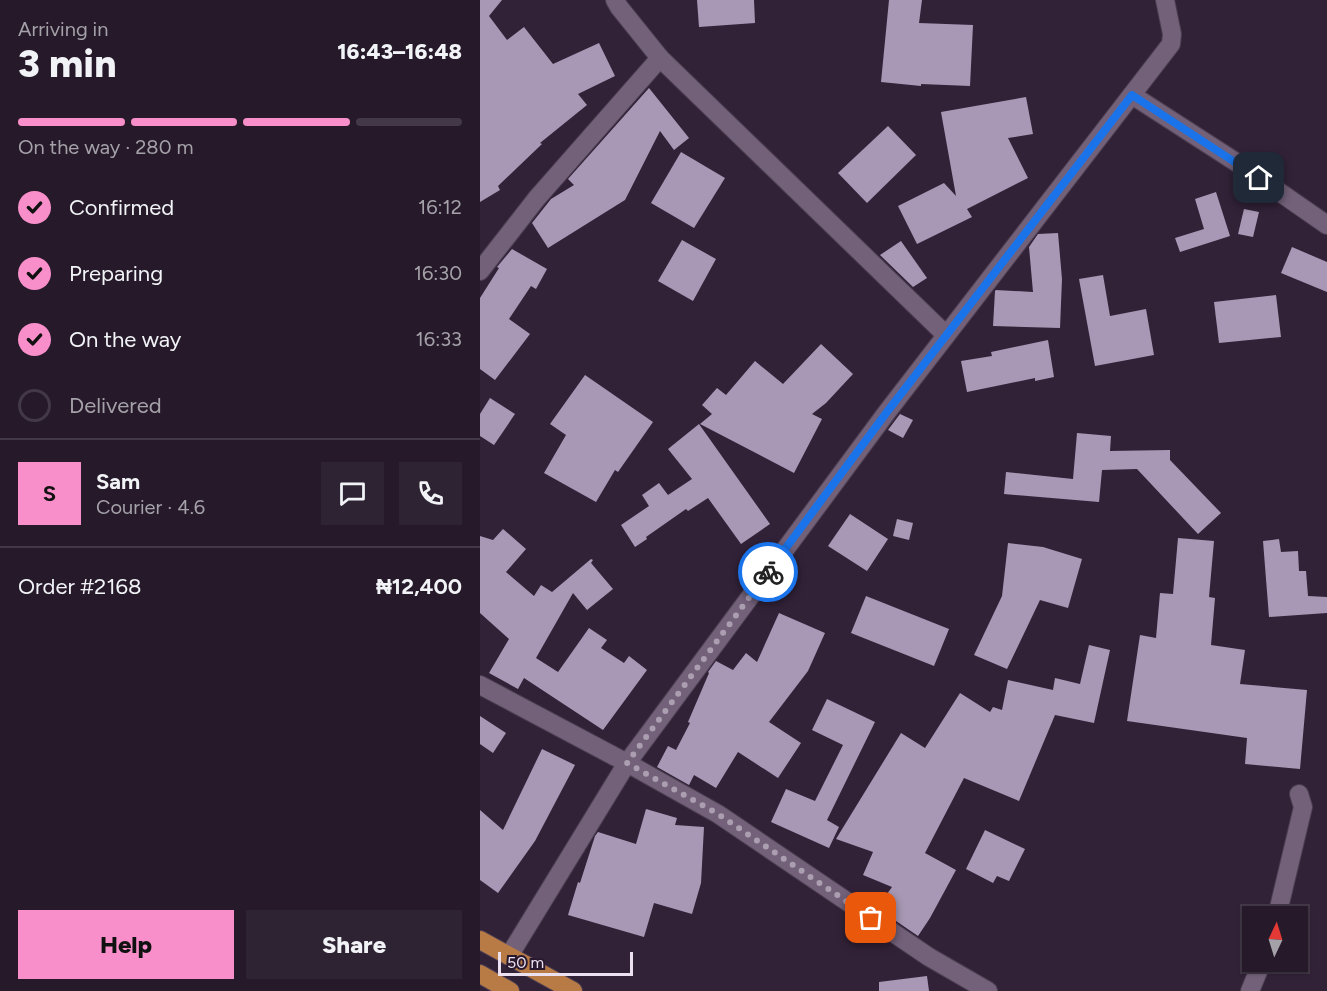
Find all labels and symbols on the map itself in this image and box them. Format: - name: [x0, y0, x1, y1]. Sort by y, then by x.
- pin: [1233, 152, 1284, 203]
- courier: [738, 542, 798, 602]
- pin: [845, 892, 896, 943]
- north arrow: [1242, 906, 1308, 972]
- scale bar: [498, 949, 633, 976]

